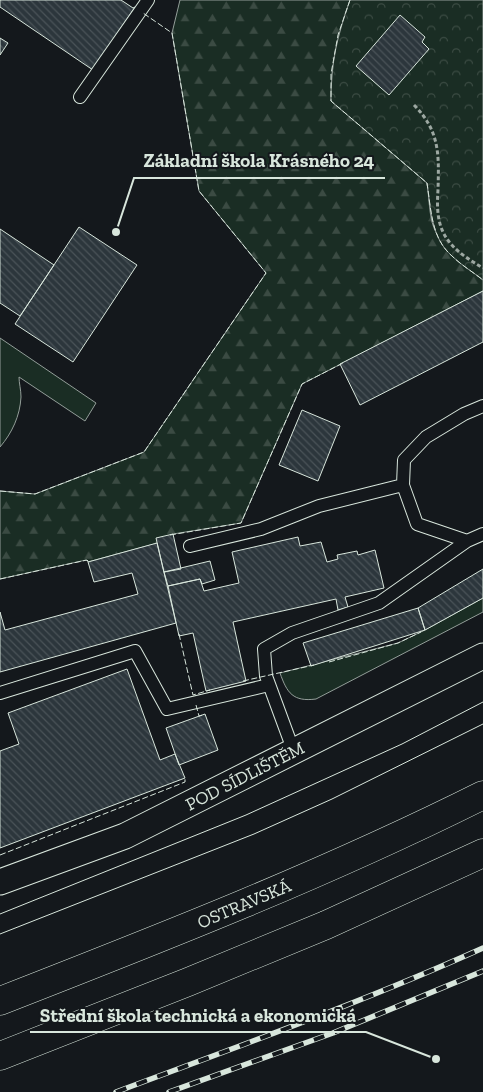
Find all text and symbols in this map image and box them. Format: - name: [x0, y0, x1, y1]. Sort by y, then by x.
- callout: Základní škola Krásného 24: [134, 144, 385, 178]
- text: Základní škola Krásného 24: [144, 149, 375, 172]
- street label: POD SÍDLIŠTĚM: [182, 736, 308, 815]
- street label: OSTRAVSKÁ: [194, 874, 294, 934]
- callout: Střední škola technická a ekonomická: [30, 998, 366, 1032]
- text: Střední škola technická a ekonomická: [40, 1004, 357, 1027]

